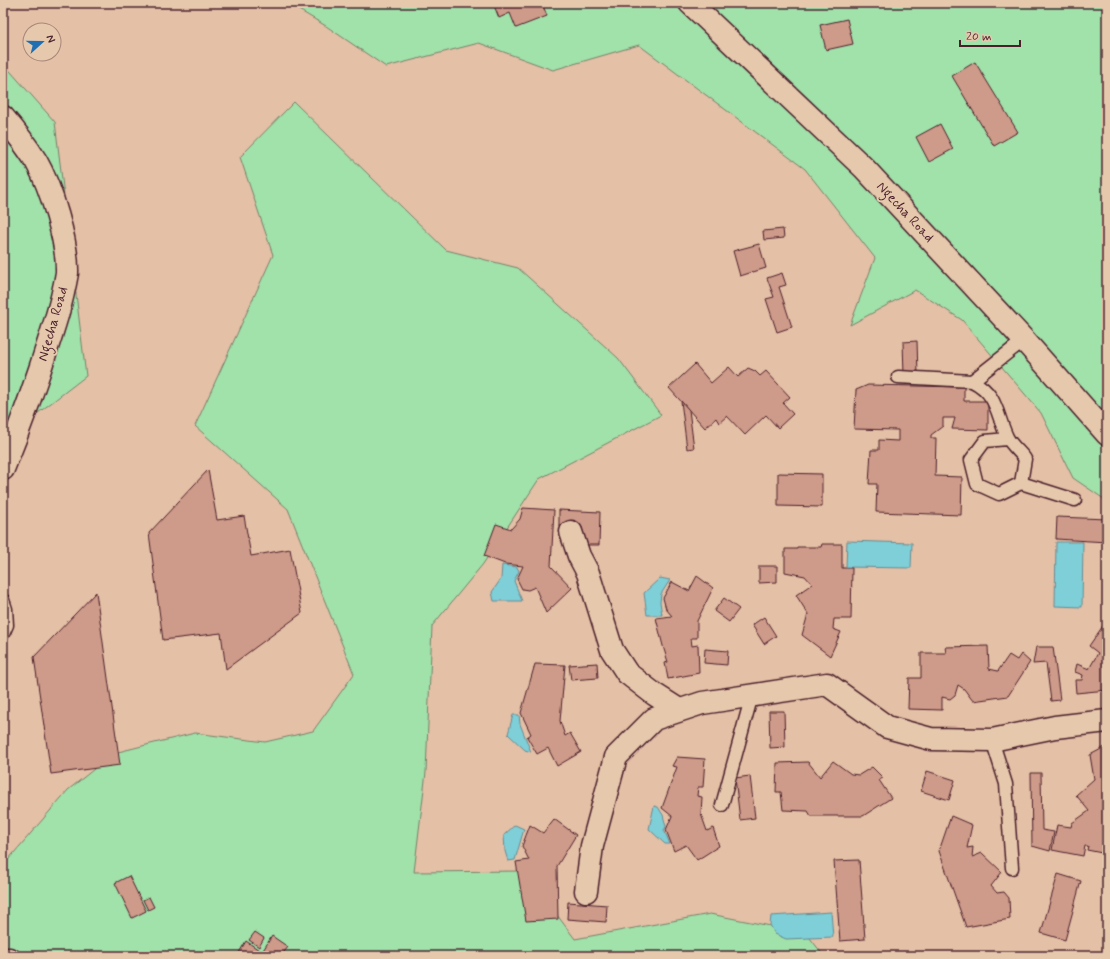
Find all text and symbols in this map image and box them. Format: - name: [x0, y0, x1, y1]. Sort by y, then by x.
- north arrow: [22, 22, 62, 62]
- scale bar: [960, 22, 1020, 48]
- text: 20 m: [966, 29, 992, 45]
- text: N: [43, 33, 58, 45]
- street label: Ngecha Road: [871, 178, 938, 248]
- street label: Ngecha Road: [34, 285, 74, 364]

